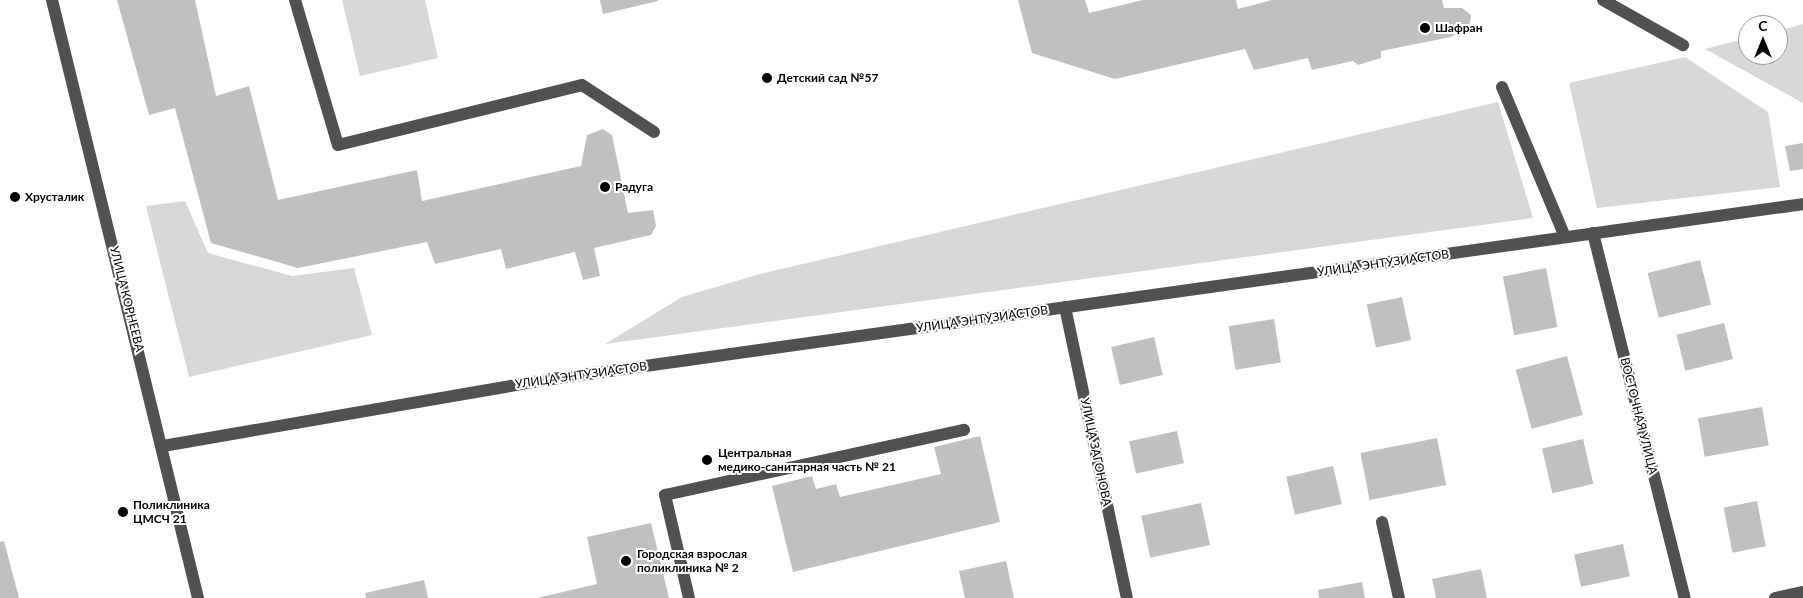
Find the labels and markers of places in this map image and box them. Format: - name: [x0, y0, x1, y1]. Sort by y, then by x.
- place label: Шафран: [1435, 21, 1482, 35]
- marker: Шафран: [1419, 22, 1431, 34]
- place label: Детский сад №57: [777, 71, 878, 85]
- marker: Детский сад №57: [761, 72, 773, 84]
- place label: Радуга: [615, 180, 653, 194]
- marker: Радуга: [599, 181, 611, 193]
- place label: Хрусталик: [25, 190, 84, 204]
- marker: Хрусталик: [9, 191, 21, 203]
- place label: Центральная медико-санитарная часть № 21: [718, 446, 896, 474]
- marker: Центральная медико-санитарная часть № 21: [700, 453, 714, 467]
- place label: Поликлиника ЦМСЧ 21: [133, 498, 210, 526]
- marker: Поликлиника ЦМСЧ 21: [117, 506, 129, 518]
- place label: Городская взрослая поликлиника № 2: [637, 547, 747, 575]
- marker: Городская взрослая поликлиника № 2: [619, 554, 633, 568]

